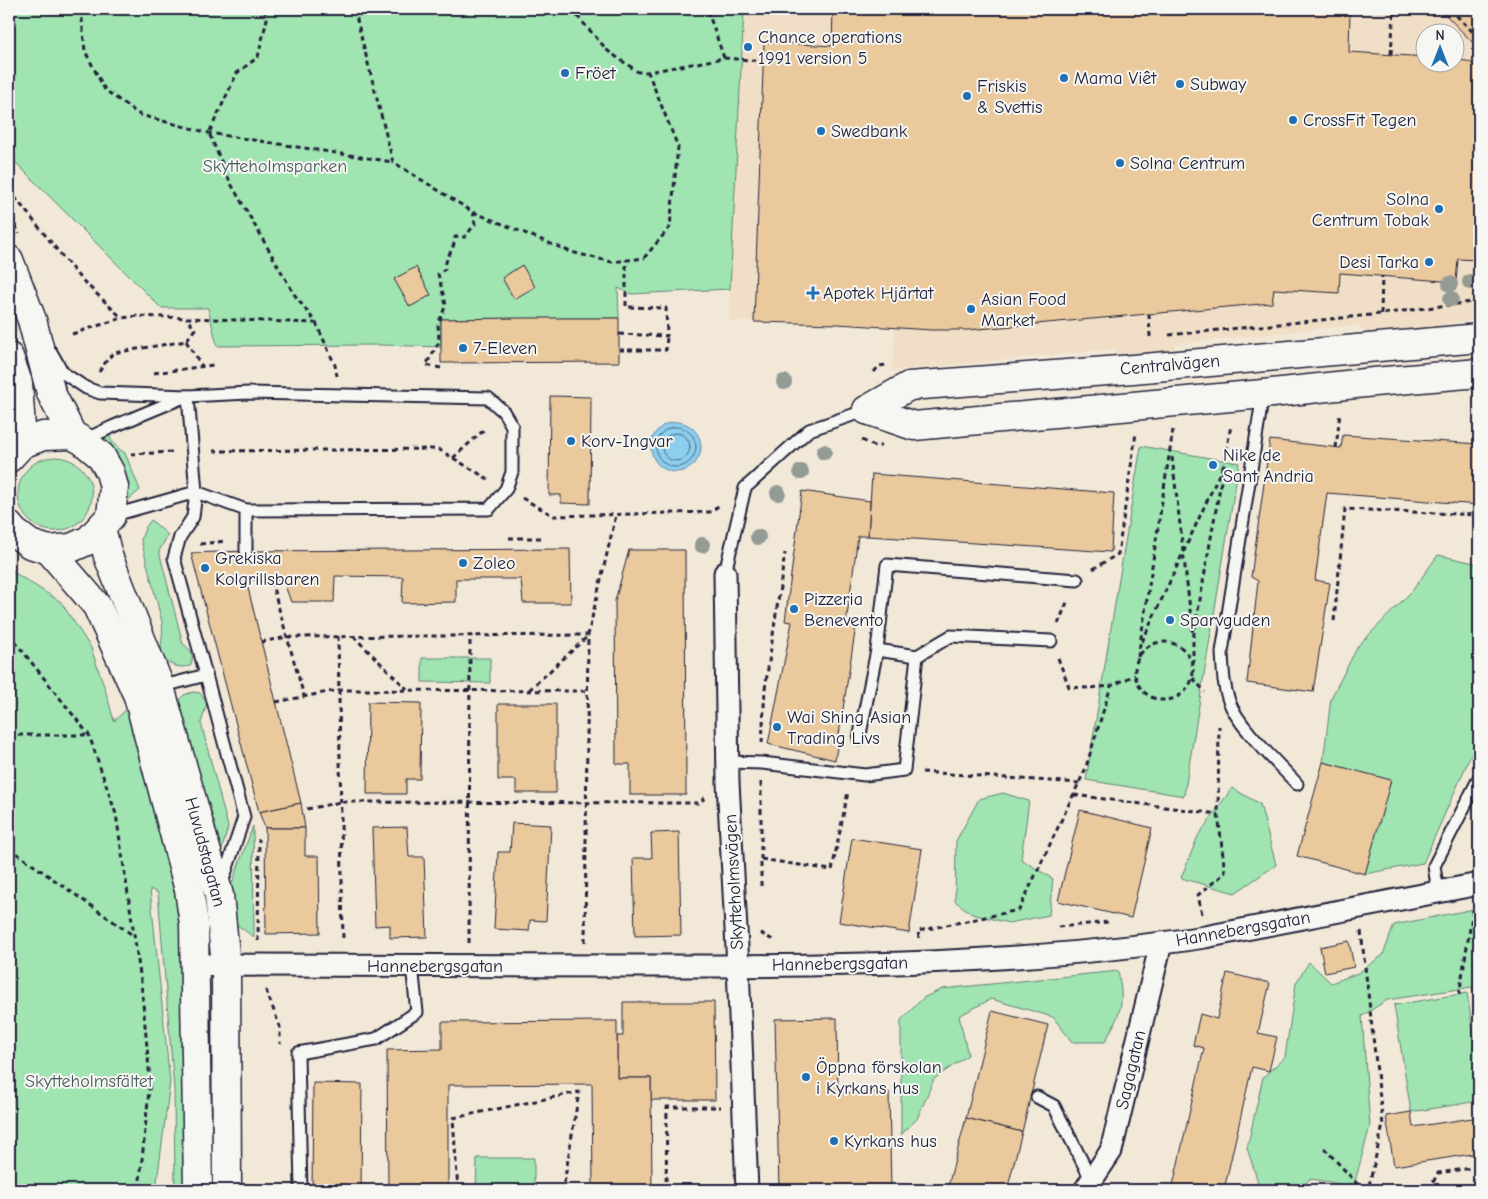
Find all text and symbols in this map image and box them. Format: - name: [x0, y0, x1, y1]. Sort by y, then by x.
- north arrow: [1416, 22, 1466, 72]
- place label: Chance operations 1991 version 5: [758, 27, 902, 69]
- text: N: [1435, 27, 1445, 44]
- marker: Chance operations 1991 version 5: [742, 41, 754, 53]
- place label: Fröet: [575, 63, 617, 84]
- marker: Fröet: [559, 67, 571, 79]
- place label: Mama Viêt: [1074, 68, 1157, 89]
- marker: Mama Viêt: [1058, 72, 1070, 84]
- place label: Subway: [1190, 74, 1247, 95]
- place label: Friskis & Svettis: [977, 76, 1043, 118]
- marker: Subway: [1174, 78, 1186, 90]
- marker: Friskis & Svettis: [961, 90, 973, 102]
- place label: CrossFit Tegen: [1303, 110, 1416, 131]
- marker: CrossFit Tegen: [1287, 114, 1299, 126]
- place label: Swedbank: [831, 121, 908, 142]
- marker: Swedbank: [815, 125, 827, 137]
- place label: Solna Centrum: [1130, 153, 1245, 174]
- park label: Skytteholmsparken: [203, 156, 347, 177]
- marker: Solna Centrum: [1114, 157, 1126, 169]
- place label: Solna Centrum Tobak: [1312, 189, 1429, 231]
- marker: Solna Centrum Tobak: [1433, 203, 1445, 215]
- place label: Desi Tarka: [1339, 252, 1419, 273]
- marker: Desi Tarka: [1423, 256, 1435, 268]
- place label: Apotek Hjärtat: [823, 283, 934, 304]
- marker: Apotek Hjärtat: [807, 287, 819, 299]
- place label: Asian Food Market: [981, 289, 1066, 331]
- marker: Asian Food Market: [965, 303, 977, 315]
- place label: 7-Eleven: [473, 338, 537, 359]
- marker: 7-Eleven: [457, 342, 469, 354]
- street label: Centralvägen: [1119, 350, 1221, 380]
- place label: Korv-Ingvar: [581, 431, 674, 452]
- marker: Korv-Ingvar: [565, 435, 577, 447]
- place label: Nike de Sant Andria: [1223, 445, 1314, 487]
- marker: Nike de Sant Andria: [1207, 459, 1219, 471]
- place label: Grekiska Kolgrillsbaren: [215, 548, 319, 590]
- place label: Zoleo: [473, 553, 515, 574]
- marker: Zoleo: [457, 557, 469, 569]
- marker: Grekiska Kolgrillsbaren: [199, 562, 211, 574]
- place label: Pizzeria Benevento: [804, 589, 883, 631]
- marker: Pizzeria Benevento: [788, 603, 800, 615]
- place label: Sparvguden: [1180, 610, 1270, 631]
- marker: Sparvguden: [1164, 614, 1176, 626]
- place label: Wai Shing Asian Trading Livs: [787, 707, 911, 749]
- marker: Wai Shing Asian Trading Livs: [771, 721, 783, 733]
- street label: Huvudstagatan: [180, 795, 230, 909]
- street label: Skytteholmsvägen: [720, 814, 748, 950]
- street label: Hannebergsgatan: [1174, 907, 1312, 951]
- street label: Hannebergsgatan: [772, 952, 908, 976]
- street label: Hannebergsgatan: [367, 956, 503, 977]
- street label: Sagagatan: [1112, 1028, 1150, 1112]
- place label: Öppna förskolan i Kyrkans hus: [816, 1057, 942, 1099]
- park label: Skytteholmsfältet: [25, 1071, 154, 1092]
- marker: Öppna förskolan i Kyrkans hus: [800, 1071, 812, 1083]
- place label: Kyrkans hus: [844, 1131, 937, 1152]
- marker: Kyrkans hus: [828, 1135, 840, 1147]

